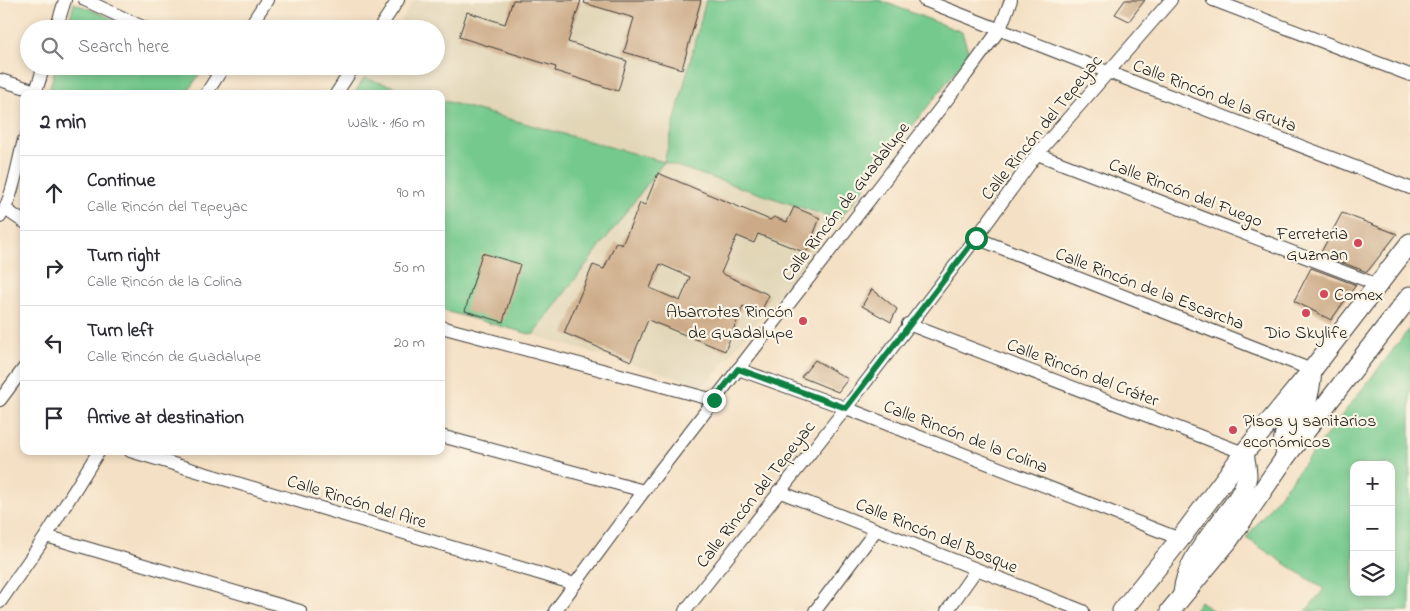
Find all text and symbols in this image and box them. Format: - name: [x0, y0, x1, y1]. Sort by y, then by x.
- search box: [20, 20, 445, 75]
- icon: search: [38, 34, 66, 62]
- text: Search here: [78, 34, 169, 61]
- street label: Calle Rincón del Tepeyac: [976, 50, 1110, 207]
- street label: Calle Rincón de la Gruta: [1128, 54, 1300, 140]
- text: 2 min: [40, 108, 86, 138]
- text: Walk · 160 m: [347, 111, 425, 135]
- street label: Calle Rincón de Guadalupe: [776, 116, 918, 287]
- street label: Calle Rincón del Fuego: [1104, 153, 1266, 236]
- text: Continue: [87, 168, 155, 195]
- icon: ahead: [40, 179, 68, 207]
- text: 90 m: [397, 181, 425, 205]
- text: Calle Rincón del Tepeyac: [87, 195, 248, 219]
- place label: Ferreteria Guzman: [1275, 222, 1348, 269]
- route start: [965, 227, 988, 250]
- marker: Ferreteria Guzman: [1352, 237, 1364, 249]
- street label: Calle Rincón de la Escarcha: [1051, 242, 1248, 338]
- text: Turn right: [87, 243, 160, 270]
- icon: right: [40, 254, 68, 282]
- text: 50 m: [393, 256, 425, 280]
- text: Calle Rincón de la Colina: [87, 270, 242, 294]
- place label: Comex: [1334, 283, 1383, 309]
- marker: Comex: [1318, 288, 1330, 300]
- place label: Abarrotes Rincón de Guadalupe: [666, 300, 794, 347]
- marker: Dio Skylife: [1300, 307, 1312, 319]
- marker: Abarrotes Rincón de Guadalupe: [797, 315, 809, 327]
- text: Turn left: [87, 318, 154, 345]
- place label: Dio Skylife: [1264, 321, 1348, 347]
- icon: left: [40, 329, 68, 357]
- text: 20 m: [394, 331, 425, 355]
- street label: Calle Rincón del Cráter: [1002, 333, 1162, 415]
- text: Calle Rincón de Guadalupe: [87, 345, 261, 369]
- route end: [703, 389, 726, 412]
- street label: Calle Rincón de la Colina: [879, 394, 1051, 481]
- icon: arrive: [40, 404, 68, 432]
- text: Arrive at destination: [87, 405, 244, 432]
- place label: Pisos y sanitarios económicos: [1243, 409, 1376, 456]
- street label: Calle Rincón del Tepeyac: [691, 416, 822, 574]
- marker: Pisos y sanitarios económicos: [1227, 424, 1239, 436]
- map controls: [1350, 461, 1395, 596]
- button: +: [1350, 461, 1395, 506]
- street label: Calle Rincón del Aire: [283, 469, 430, 537]
- street label: Calle Rincón del Bosque: [851, 492, 1022, 582]
- button: −: [1350, 506, 1395, 551]
- button: layers: [1350, 551, 1395, 596]

